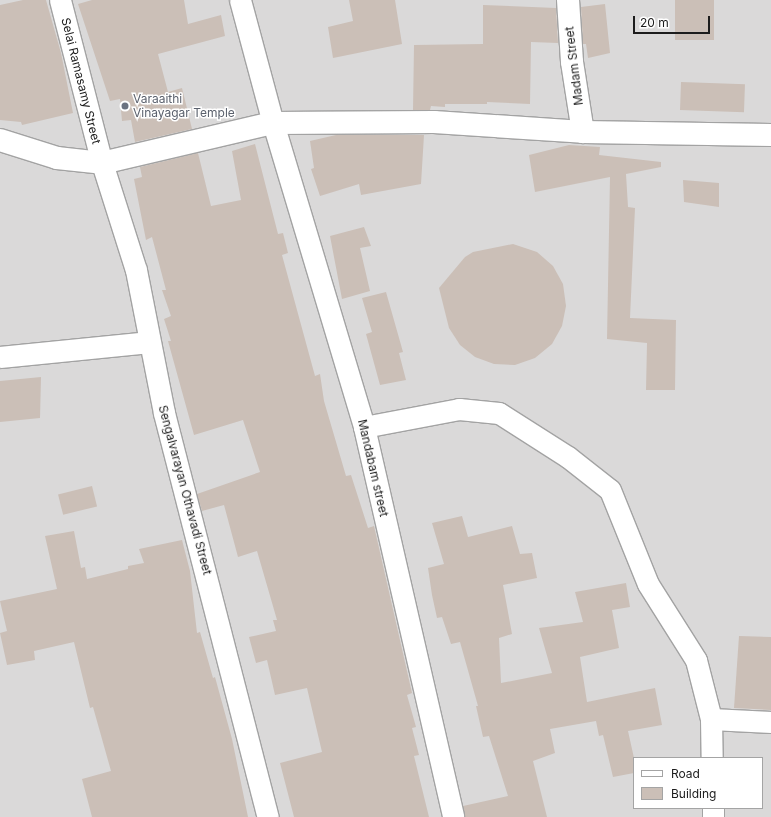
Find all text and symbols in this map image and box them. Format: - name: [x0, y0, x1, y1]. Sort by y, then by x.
- scale bar: [635, 8, 712, 34]
- text: 20 m: [640, 15, 669, 30]
- street label: Selai Ramasamy Street: [58, 16, 104, 146]
- street label: Madam Street: [562, 26, 586, 106]
- place label: Varaaithi Vinayagar Temple: [133, 92, 235, 120]
- marker: Varaaithi Vinayagar Temple: [120, 101, 130, 111]
- street label: Sengalvarayan Othavadi Street: [155, 404, 215, 576]
- street label: Mandabam street: [355, 418, 391, 518]
- legend: [633, 757, 763, 809]
- text: Road: [671, 766, 700, 781]
- text: Building: [671, 786, 716, 801]

